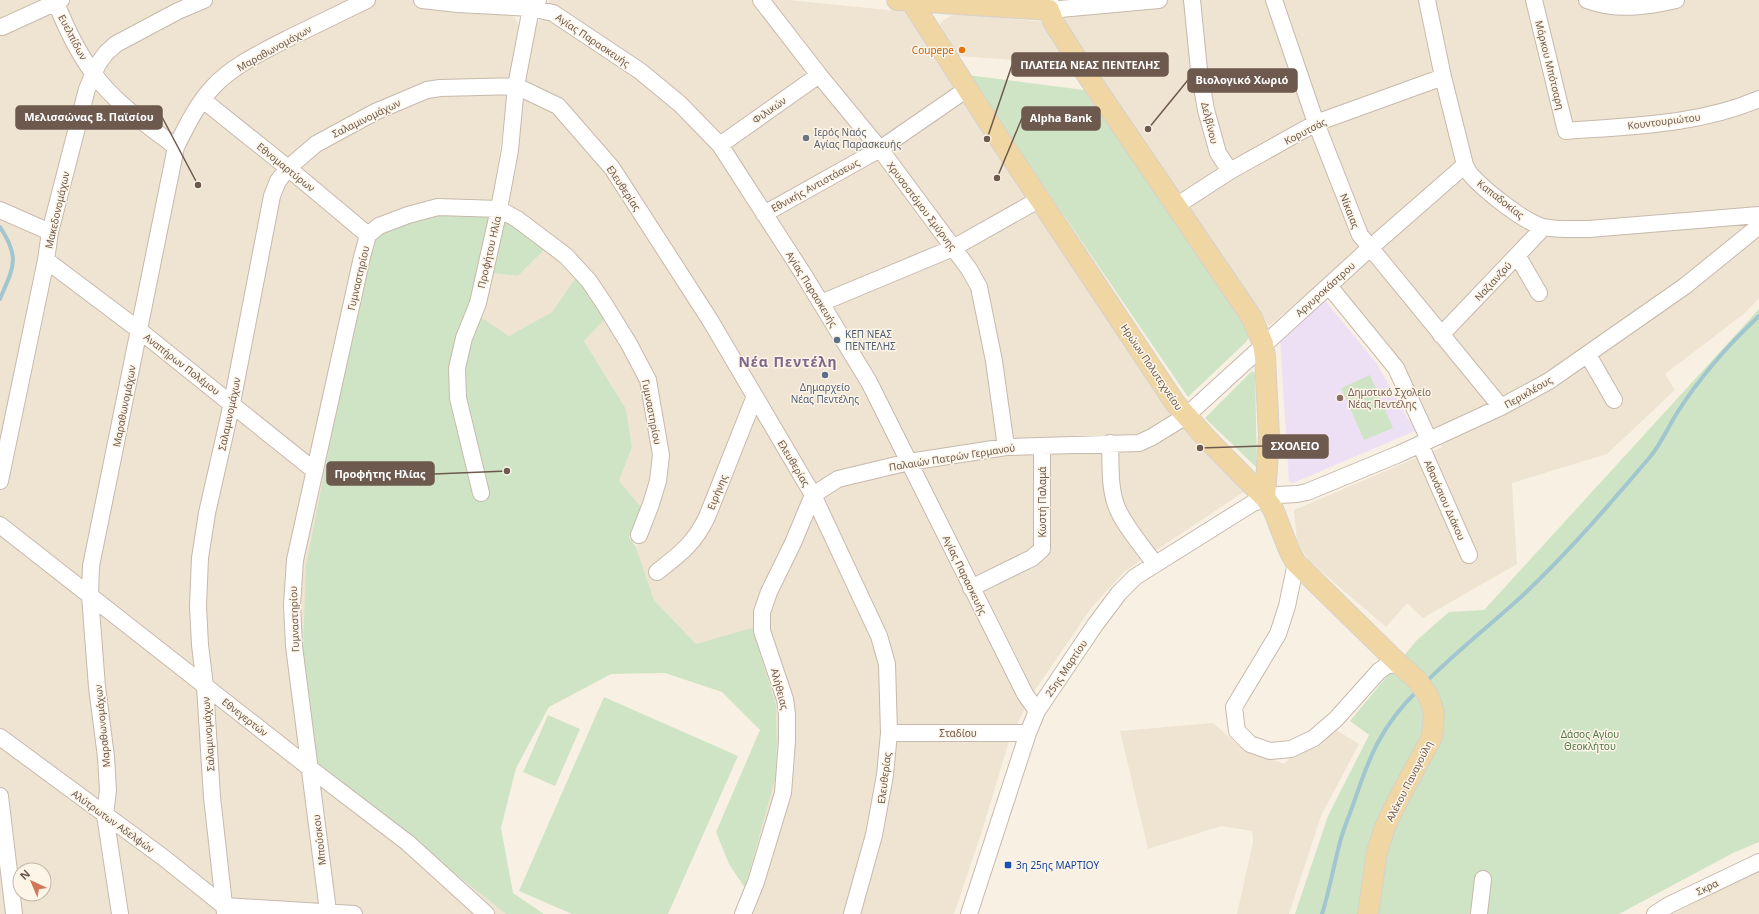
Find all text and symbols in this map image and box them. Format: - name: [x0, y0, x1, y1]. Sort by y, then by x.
- street label: Αγίας Παρασκευής: [553, 10, 633, 70]
- street label: Ευελπίδων: [55, 12, 91, 62]
- street label: Μάρκου Μπότσαρη: [1532, 19, 1568, 111]
- street label: Μαραθωνομάχων: [234, 22, 314, 74]
- place label: Coupepe: [912, 43, 954, 57]
- marker: Coupepe: [957, 45, 967, 55]
- callout: ΠΛΑΤΕΙΑ ΝΕΑΣ ΠΕΝΤΕΛΗΣ: [1012, 53, 1168, 76]
- text: ΠΛΑΤΕΙΑ ΝΕΑΣ ΠΕΝΤΕΛΗΣ: [1020, 57, 1160, 72]
- callout: Βιολογικό Χωριό: [1188, 69, 1297, 92]
- text: Βιολογικό Χωριό: [1196, 72, 1289, 87]
- street label: Φιλικών: [749, 93, 789, 127]
- street label: Σαλαμινομάχων: [329, 95, 403, 141]
- street label: Δελβίνου: [1198, 101, 1222, 145]
- callout: Μελισσώνας B. Παϊσίου: [16, 106, 162, 129]
- callout: Alpha Bank: [1022, 107, 1100, 130]
- text: Μελισσώνας B. Παϊσίου: [24, 109, 154, 124]
- text: Alpha Bank: [1030, 110, 1092, 125]
- street label: Κουντουριώτου: [1627, 110, 1701, 132]
- street label: Κορυτσάς: [1281, 114, 1329, 148]
- place label: Ιερός Ναός Αγίας Παρασκευής: [814, 125, 901, 151]
- marker: Ιερός Ναός Αγίας Παρασκευής: [801, 133, 811, 143]
- street label: Εθνομαρτύρων: [254, 139, 318, 195]
- street label: Εθνικής Αντιστάσεως: [768, 155, 862, 215]
- street label: Χρυσοστόμου Σμύρνης: [884, 159, 960, 253]
- street label: Ελευθερίας: [604, 162, 644, 214]
- street label: Μακεδονομάχων: [41, 170, 73, 250]
- street label: Καπαδοκίας: [1475, 176, 1528, 222]
- street label: Νίκαιας: [1337, 191, 1363, 231]
- street label: Προφήτου Ηλία: [474, 214, 504, 290]
- street label: Γυμναστηρίου: [344, 244, 372, 312]
- street label: Αγίας Παρασκευής: [783, 248, 841, 330]
- street label: Αργυροκάστρου: [1292, 258, 1358, 320]
- street label: Ναζιανζού: [1471, 258, 1515, 304]
- street label: Ηρώων Πολυτεχνείου: [1118, 321, 1186, 413]
- place label: ΚΕΠ ΝΕΑΣ ΠΕΝΤΕΛΗΣ: [845, 327, 896, 353]
- street label: Αναπήρων Πολέμου: [141, 330, 223, 398]
- marker: ΚΕΠ ΝΕΑΣ ΠΕΝΤΕΛΗΣ: [832, 335, 842, 345]
- district label: Νέα Πεντέλη: [738, 352, 838, 371]
- street label: Μαραθωνομάχων: [109, 364, 139, 448]
- marker: Δημαρχείο Νέας Πεντέλης: [820, 370, 830, 380]
- street label: Περικλέους: [1501, 373, 1555, 411]
- street label: Σαλαμινομάχων: [214, 376, 244, 452]
- street label: Γυμναστηρίου: [639, 378, 665, 446]
- place label: Δημαρχείο Νέας Πεντέλης: [791, 380, 859, 406]
- place label: Δημοτικό Σχολείο Νέας Πεντέλης: [1348, 385, 1431, 411]
- marker: Δημοτικό Σχολείο Νέας Πεντέλης: [1335, 393, 1345, 403]
- callout: ΣΧΟΛΕΙΟ: [1263, 435, 1328, 458]
- street label: Ελευθερίας: [775, 437, 813, 489]
- text: ΣΧΟΛΕΙΟ: [1271, 438, 1320, 453]
- street label: Παλαιών Πατρών Γερμανού: [888, 440, 1016, 474]
- street label: Αθανάσιου Διάκου: [1421, 458, 1469, 542]
- callout: Προφήτης Ηλίας: [327, 462, 434, 485]
- text: Προφήτης Ηλίας: [334, 466, 426, 481]
- street label: Κωστή Παλαμά: [1035, 466, 1049, 538]
- street label: Ειρήνης: [704, 472, 730, 512]
- street label: Αγίας Παρασκευής: [940, 533, 990, 617]
- street label: Γυμναστηρίου: [286, 586, 302, 652]
- street label: 25ης Μαρτίου: [1042, 637, 1090, 699]
- street label: Αλήθειας: [768, 667, 792, 711]
- street label: Μαραθωνομάχων: [91, 684, 113, 768]
- street label: Εθνεγερτών: [219, 695, 271, 739]
- street label: Σαλαμινομάχων: [198, 696, 218, 772]
- street label: Σταδίου: [939, 726, 977, 740]
- park label: Δάσος Αγίου Θεοκλήτου: [1561, 727, 1619, 753]
- street label: Αλέκου Παναγούλη: [1383, 738, 1435, 824]
- street label: Ελευθερίας: [874, 751, 894, 805]
- street label: Αλύτρωτων Αδελφών: [69, 786, 157, 856]
- street label: Μπούσκου: [309, 814, 329, 866]
- place label: 3η 25ης ΜΑΡΤΙΟΥ: [1016, 858, 1100, 872]
- marker: 3η 25ης ΜΑΡΤΙΟΥ: [1003, 860, 1013, 870]
- north arrow: [12, 862, 52, 902]
- text: N: [16, 866, 33, 883]
- street label: Σκρα: [1693, 875, 1721, 898]

